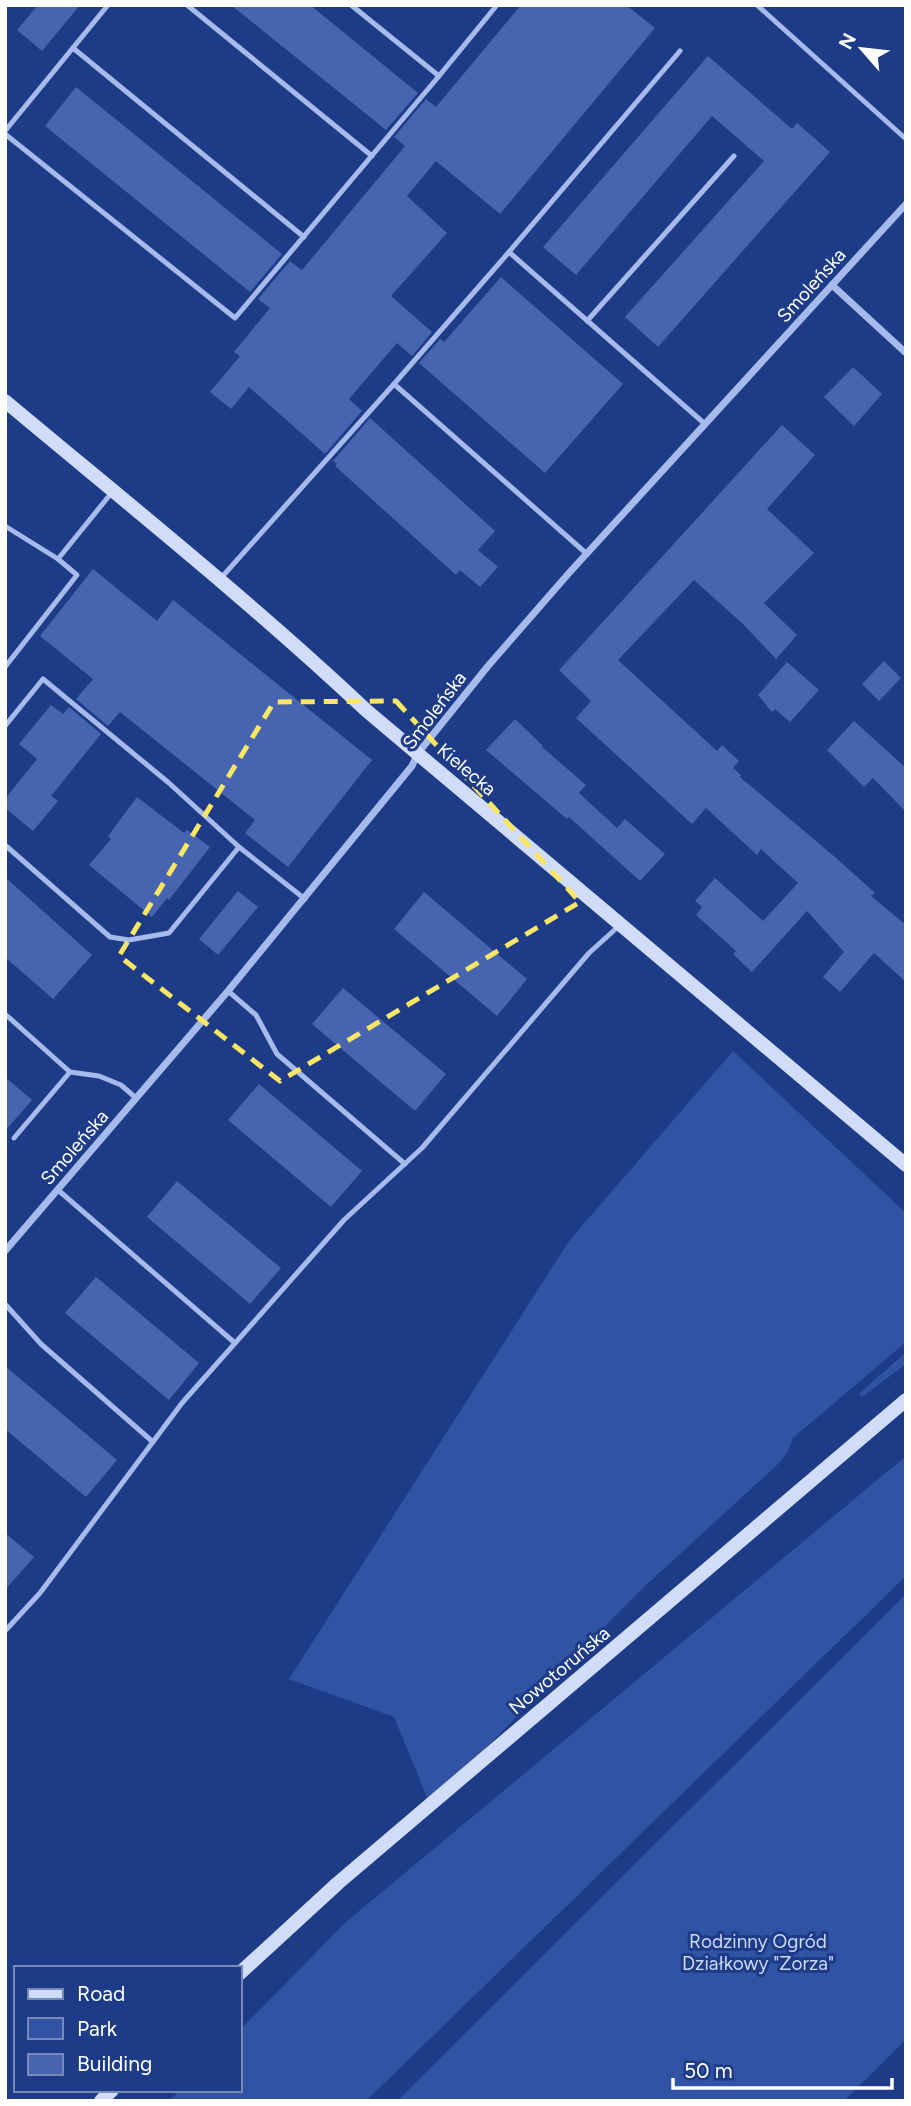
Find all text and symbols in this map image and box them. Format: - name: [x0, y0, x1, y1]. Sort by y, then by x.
- north arrow: [827, 14, 897, 84]
- text: N: [834, 29, 861, 53]
- street label: Smoleńska: [772, 244, 851, 327]
- street label: Smoleńska: [398, 667, 471, 754]
- street label: Kielecka: [433, 738, 501, 801]
- street label: Smoleńska: [36, 1105, 113, 1189]
- street label: Nowotoruńska: [504, 1622, 614, 1719]
- park label: Rodzinny Ogród Działkowy "Zorza": [682, 1930, 834, 1975]
- legend: [14, 1966, 242, 2092]
- text: Road: [77, 1981, 125, 2006]
- text: Park: [77, 2016, 118, 2041]
- scale bar: [673, 2046, 892, 2090]
- text: Building: [77, 2051, 152, 2076]
- text: 50 m: [684, 2058, 733, 2083]

